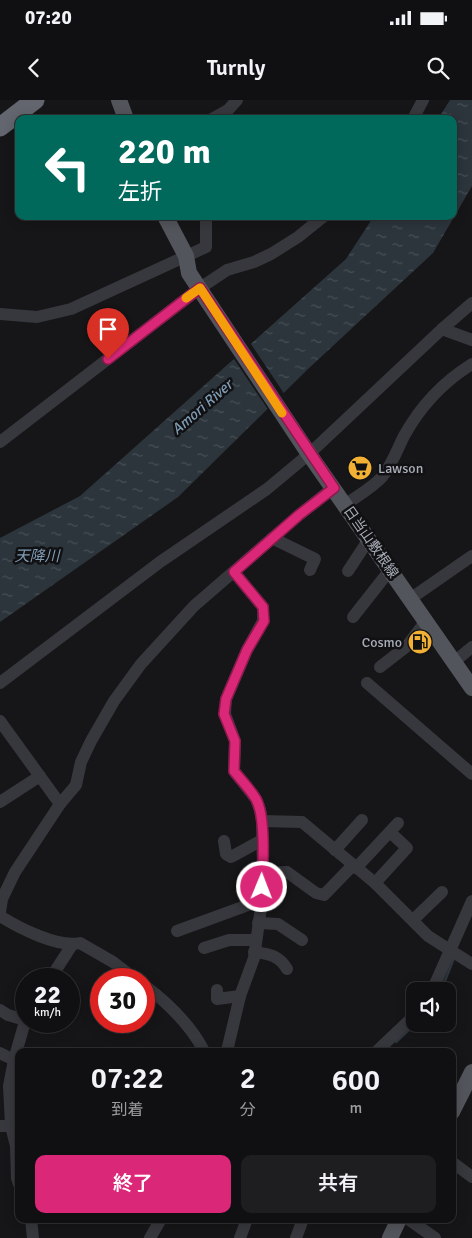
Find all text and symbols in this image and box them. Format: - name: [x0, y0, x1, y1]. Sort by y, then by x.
- text: 07:20: [25, 6, 72, 30]
- icon: back: [20, 54, 48, 82]
- text: Turnly: [207, 54, 265, 81]
- icon: search: [424, 54, 452, 82]
- text: 220 m: [118, 130, 211, 173]
- icon: left: [35, 135, 100, 200]
- text: 左折: [118, 178, 162, 205]
- pin: [87, 308, 129, 359]
- icon: arrive: [94, 315, 122, 343]
- water label: Amori River: [168, 374, 238, 438]
- supermarket icon: Lawson: [347, 455, 373, 481]
- place label: Lawson: [378, 460, 423, 477]
- street label: 日当山敷根線: [340, 503, 402, 581]
- water label: 天降川: [14, 547, 61, 565]
- fuel station icon: Cosmo: [407, 629, 433, 655]
- place label: Cosmo: [362, 634, 402, 651]
- position arrow: [235, 860, 287, 912]
- speed limit sign: 30: [90, 968, 155, 1033]
- text: 22: [34, 979, 61, 1010]
- map controls: [406, 982, 456, 1032]
- button: sound: [406, 982, 456, 1032]
- text: km/h: [34, 1005, 61, 1020]
- text: 07:22: [91, 1060, 164, 1097]
- text: 2: [240, 1060, 256, 1097]
- text: 600: [332, 1062, 380, 1099]
- text: m: [350, 1098, 362, 1118]
- text: 到着: [111, 1100, 143, 1120]
- text: 分: [240, 1100, 256, 1120]
- button: 終了: [35, 1155, 231, 1213]
- button: 共有: [241, 1155, 436, 1213]

